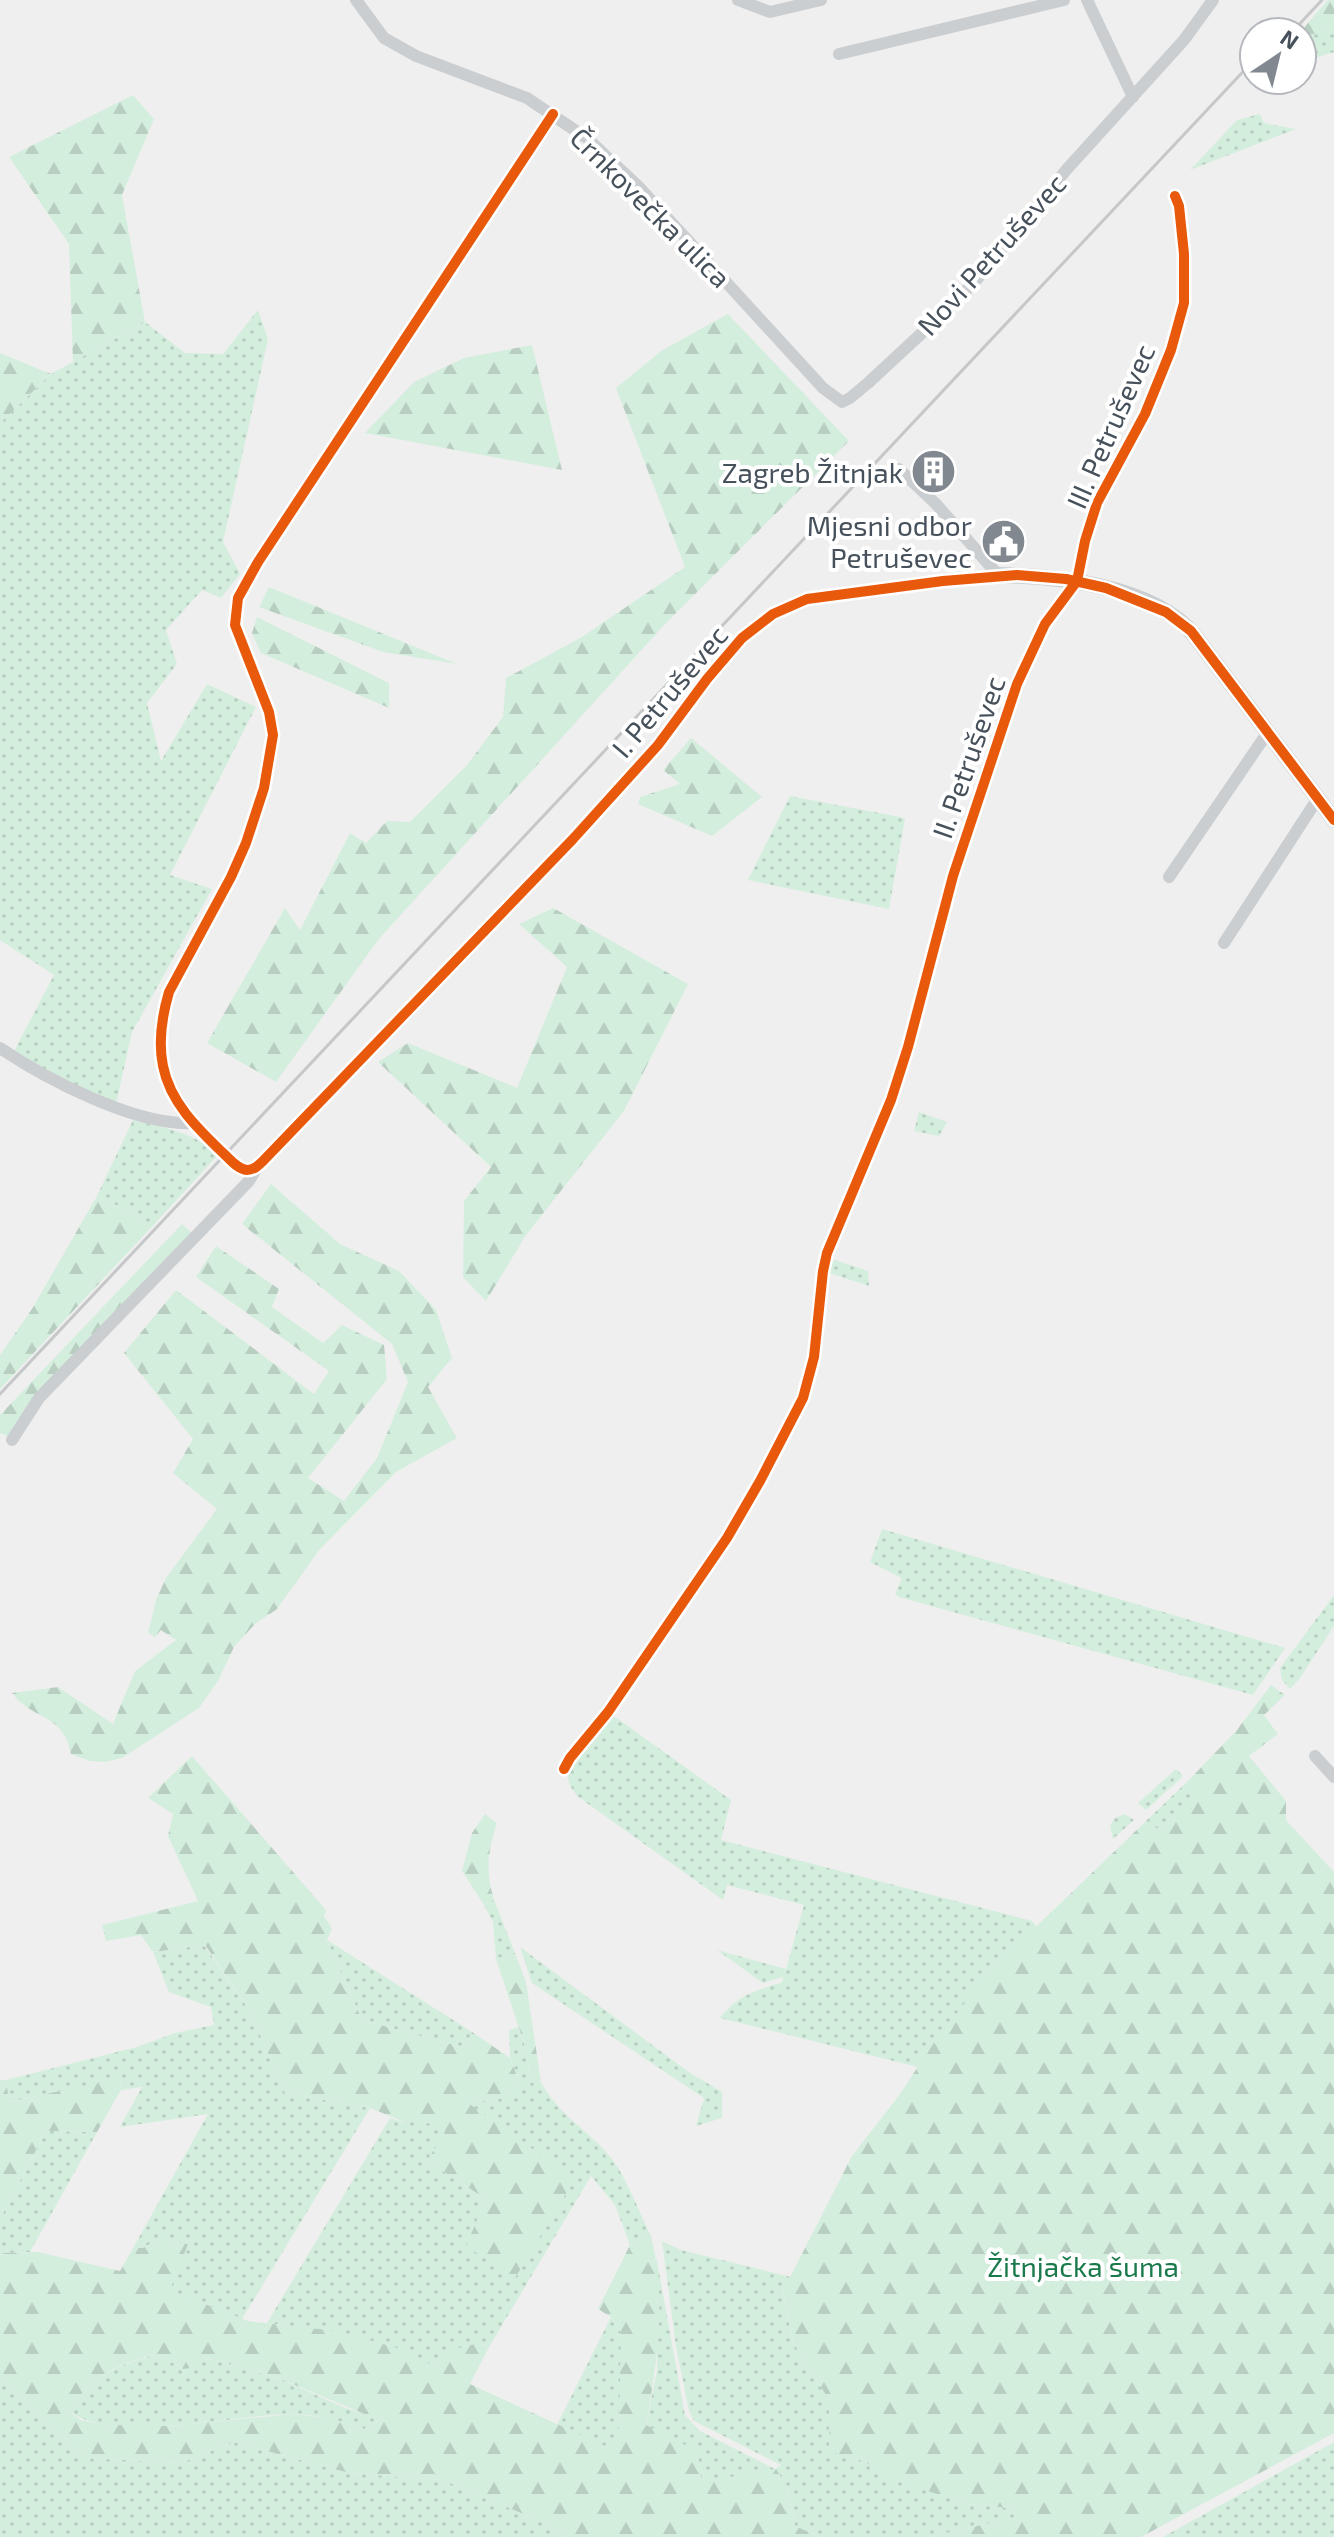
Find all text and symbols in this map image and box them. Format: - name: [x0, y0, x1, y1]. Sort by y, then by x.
- north arrow: [1238, 16, 1318, 96]
- text: N: [1276, 24, 1304, 54]
- street label: Črnkovečka ulica: [564, 120, 738, 294]
- street label: Novi Petruševec: [910, 166, 1072, 342]
- street label: III. Petruševec: [1059, 338, 1161, 514]
- building icon: Zagreb Žitnjak: [910, 448, 958, 496]
- place label: Zagreb Žitnjak: [722, 455, 903, 489]
- place label: Mjesni odbor Petruševec: [807, 508, 972, 574]
- public building icon: Mjesni odbor Petruševec: [979, 517, 1027, 565]
- street label: I. Petruševec: [604, 618, 734, 764]
- street label: II. Petruševec: [924, 671, 1012, 843]
- park label: Žitnjačka šuma: [987, 2249, 1179, 2283]

